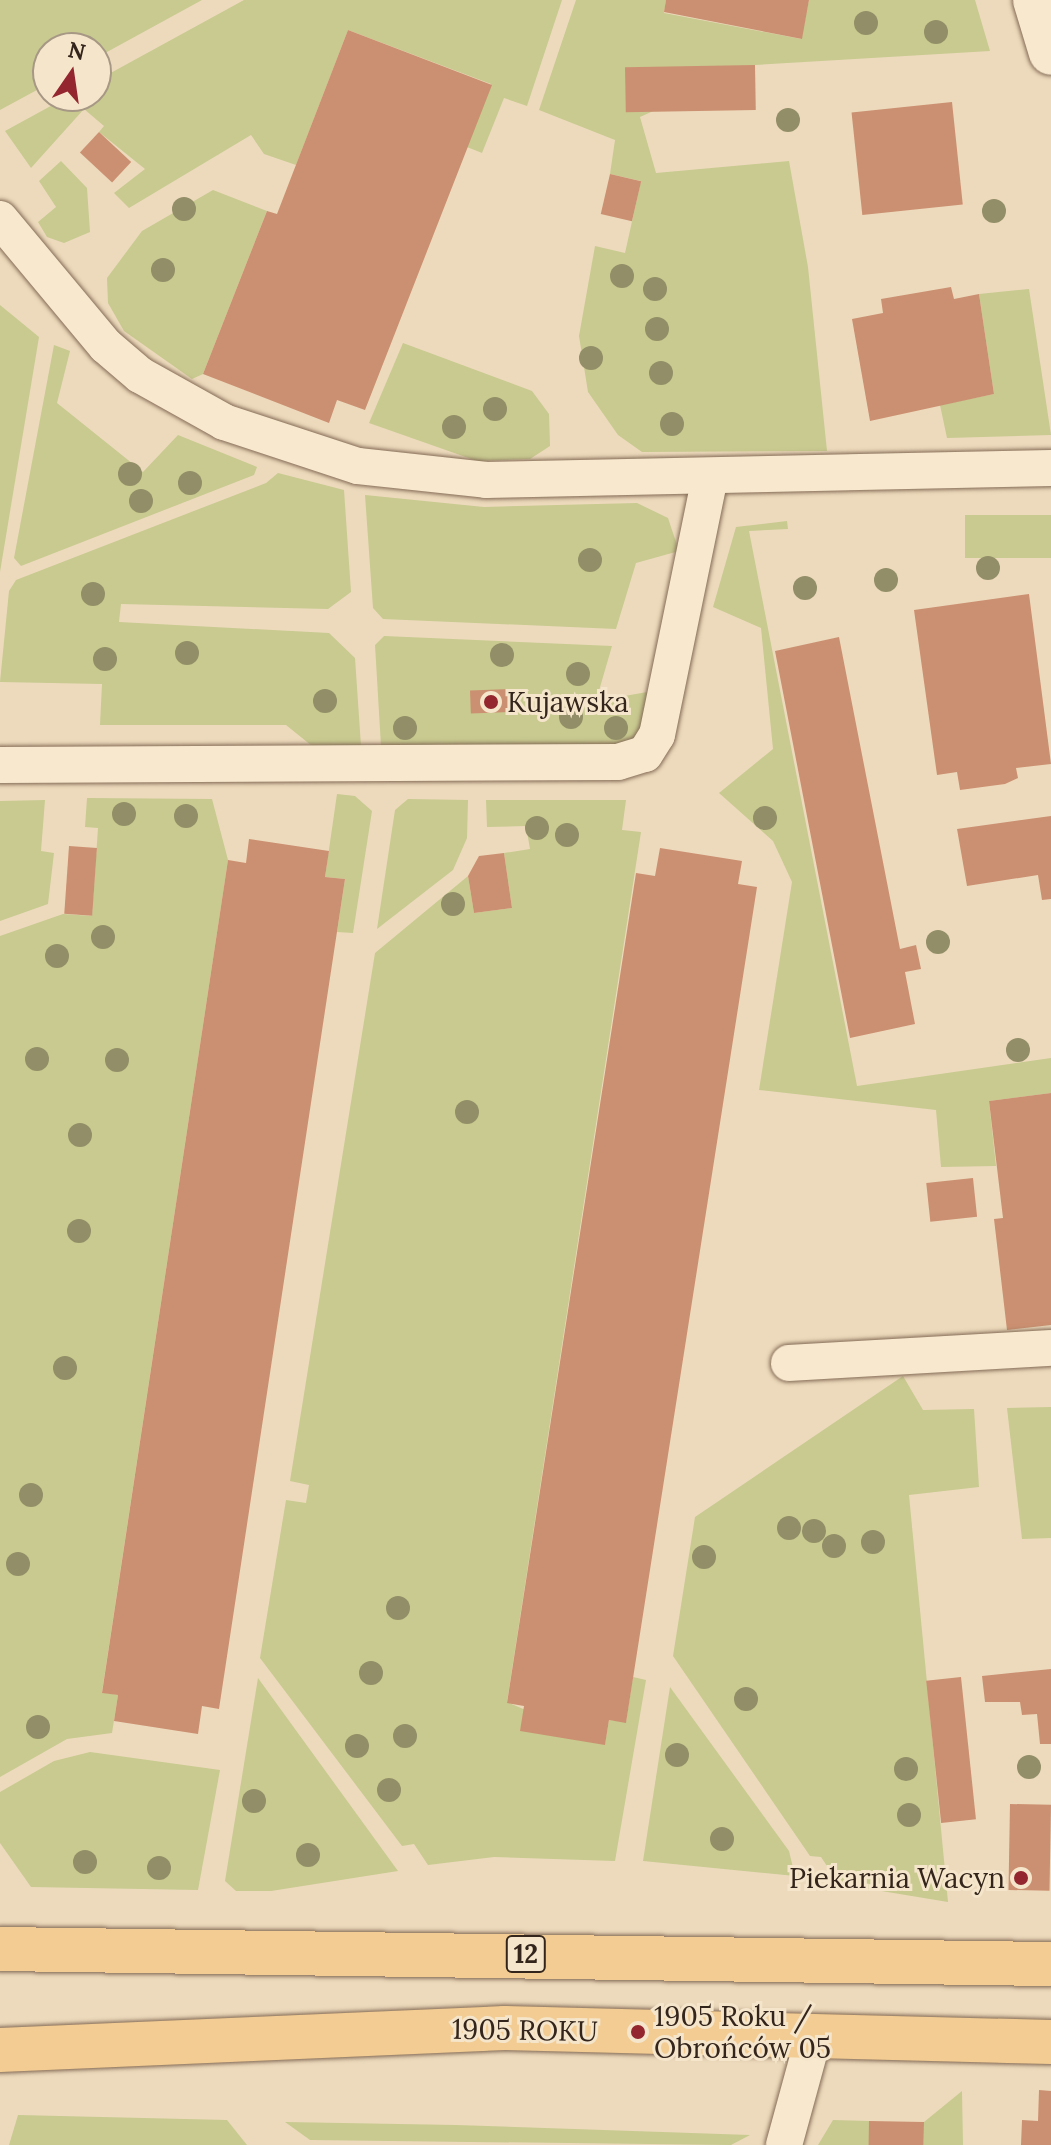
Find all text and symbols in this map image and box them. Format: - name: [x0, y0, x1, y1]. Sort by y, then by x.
- north arrow: [32, 32, 112, 112]
- text: N: [66, 35, 88, 66]
- place label: Kujawska: [507, 685, 629, 719]
- marker: Kujawska: [482, 693, 500, 711]
- place label: Piekarnia Wacyn: [789, 1861, 1005, 1895]
- marker: Piekarnia Wacyn: [1012, 1869, 1030, 1887]
- road number: 12: [504, 1932, 548, 1976]
- place label: 1905 Roku / Obrońców 05: [654, 1999, 831, 2065]
- street label: 1905 ROKU: [452, 2012, 598, 2048]
- marker: 1905 Roku / Obrońców 05: [629, 2023, 647, 2041]

